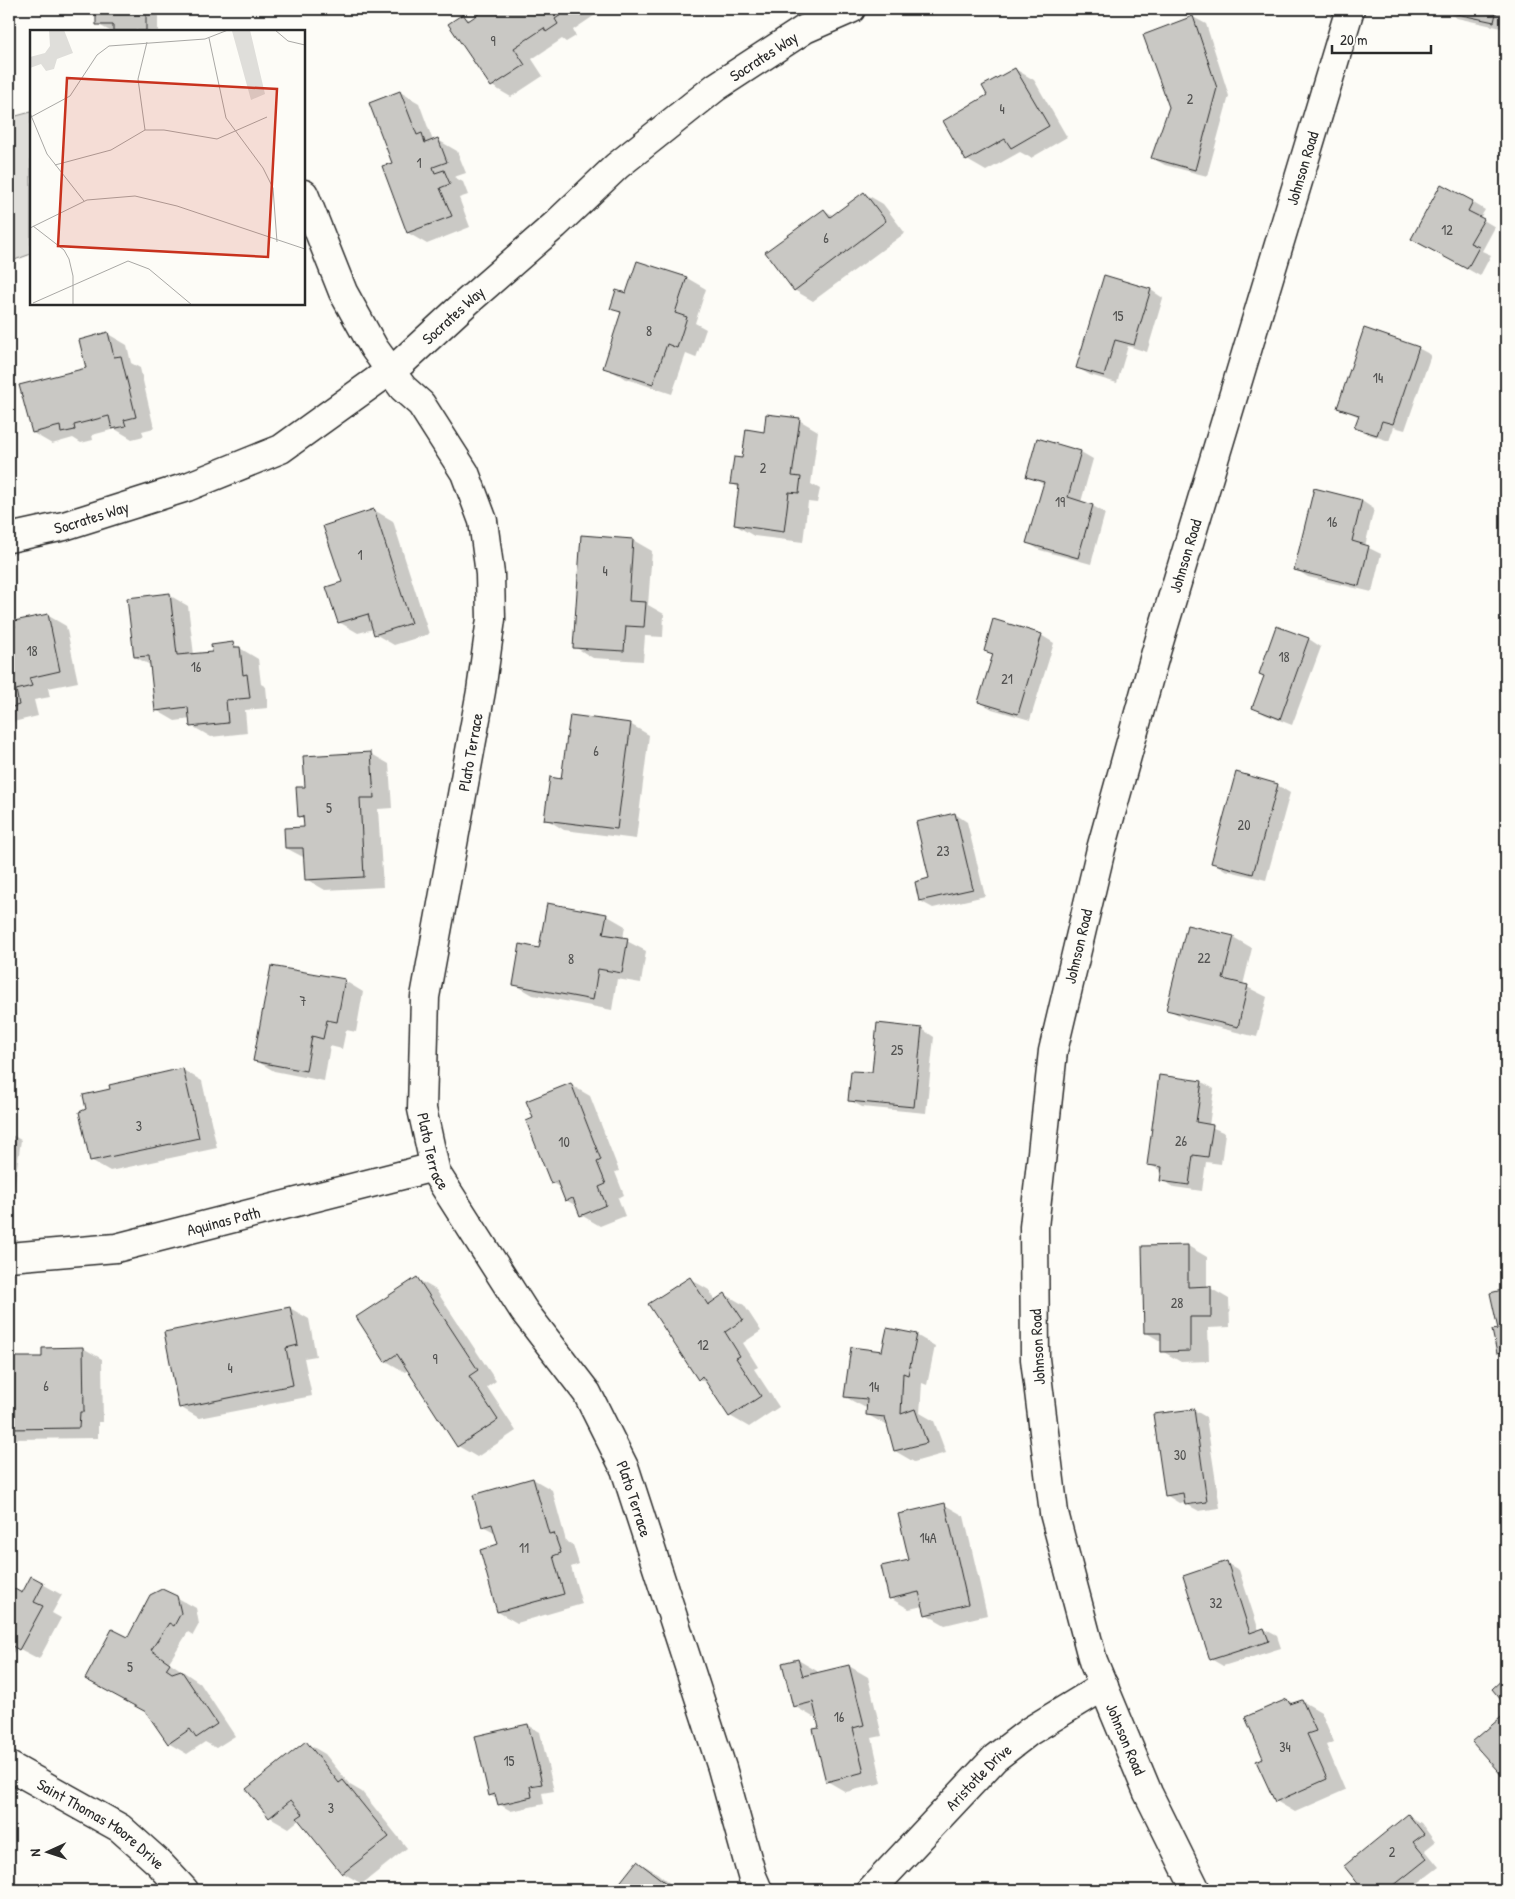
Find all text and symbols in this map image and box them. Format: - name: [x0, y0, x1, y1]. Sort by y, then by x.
- scale bar: [1332, 22, 1431, 54]
- street label: Socrates Way: [725, 26, 802, 86]
- text: 20 m: [1340, 29, 1367, 50]
- inset map: [30, 30, 305, 305]
- house number: 9: [490, 31, 496, 50]
- house number: 2: [1187, 89, 1194, 108]
- house number: 4: [999, 99, 1005, 118]
- street label: Johnson Road: [1280, 129, 1324, 208]
- house number: 1: [416, 153, 422, 172]
- house number: 12: [1441, 220, 1453, 239]
- house number: 6: [823, 228, 829, 247]
- street label: Socrates Way: [417, 281, 489, 349]
- house number: 15: [1112, 306, 1124, 325]
- house number: 8: [646, 321, 652, 340]
- house number: 14: [1373, 368, 1383, 387]
- house number: 2: [760, 458, 767, 477]
- house number: 19: [1055, 492, 1065, 511]
- street label: Socrates Way: [52, 495, 132, 539]
- house number: 16: [1327, 512, 1338, 531]
- street label: Johnson Road: [1163, 516, 1207, 596]
- house number: 1: [357, 545, 363, 564]
- house number: 4: [602, 561, 608, 580]
- house number: 18: [26, 641, 38, 660]
- house number: 18: [1278, 647, 1290, 666]
- house number: 16: [191, 657, 202, 676]
- house number: 21: [1001, 669, 1013, 688]
- street label: Plato Terrace: [452, 711, 488, 793]
- house number: 6: [593, 741, 599, 760]
- house number: 5: [326, 798, 332, 817]
- house number: 20: [1238, 815, 1250, 834]
- house number: 23: [937, 841, 949, 860]
- street label: Johnson Road: [1058, 907, 1097, 986]
- house number: 22: [1197, 948, 1211, 967]
- house number: 8: [568, 949, 574, 968]
- house number: 7: [300, 991, 307, 1010]
- house number: 25: [891, 1040, 903, 1059]
- street label: Plato Terrace: [412, 1111, 455, 1194]
- house number: 3: [136, 1116, 142, 1135]
- house number: 26: [1175, 1131, 1187, 1150]
- house number: 10: [558, 1132, 570, 1151]
- street label: Aquinas Path: [184, 1201, 262, 1241]
- house number: 28: [1171, 1293, 1183, 1312]
- street label: Johnson Road: [1024, 1308, 1050, 1386]
- house number: 12: [697, 1335, 709, 1354]
- house number: 9: [432, 1349, 438, 1368]
- house number: 4: [227, 1358, 233, 1377]
- house number: 6: [43, 1376, 49, 1395]
- house number: 14: [869, 1377, 879, 1396]
- house number: 30: [1174, 1445, 1186, 1464]
- street label: Plato Terrace: [611, 1457, 657, 1540]
- house number: 14A: [919, 1528, 937, 1547]
- house number: 11: [519, 1538, 529, 1557]
- house number: 32: [1210, 1593, 1223, 1612]
- house number: 5: [127, 1657, 133, 1676]
- street label: Johnson Road: [1101, 1700, 1151, 1778]
- house number: 16: [834, 1707, 845, 1726]
- house number: 34: [1279, 1737, 1291, 1756]
- street label: Aristotle Drive: [940, 1738, 1016, 1815]
- house number: 15: [503, 1751, 515, 1770]
- street label: Saint Thomas Moore Drive: [33, 1773, 171, 1874]
- house number: 3: [328, 1798, 334, 1817]
- north arrow: [22, 1826, 72, 1876]
- house number: 2: [1389, 1842, 1396, 1861]
- text: N: [25, 1848, 44, 1857]

